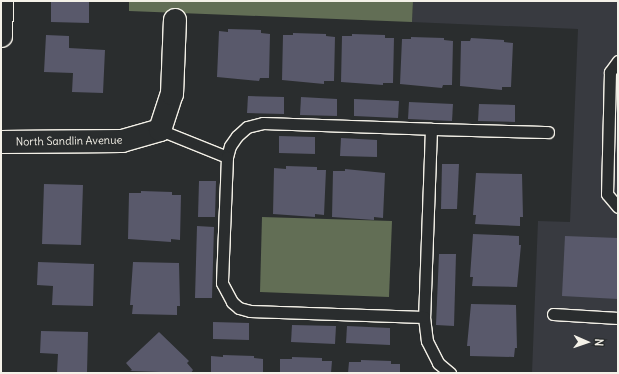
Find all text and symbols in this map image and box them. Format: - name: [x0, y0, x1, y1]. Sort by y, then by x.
- street label: North Sandlin Avenue: [15, 133, 123, 149]
- north arrow: [567, 322, 607, 362]
- text: N: [592, 338, 606, 346]

